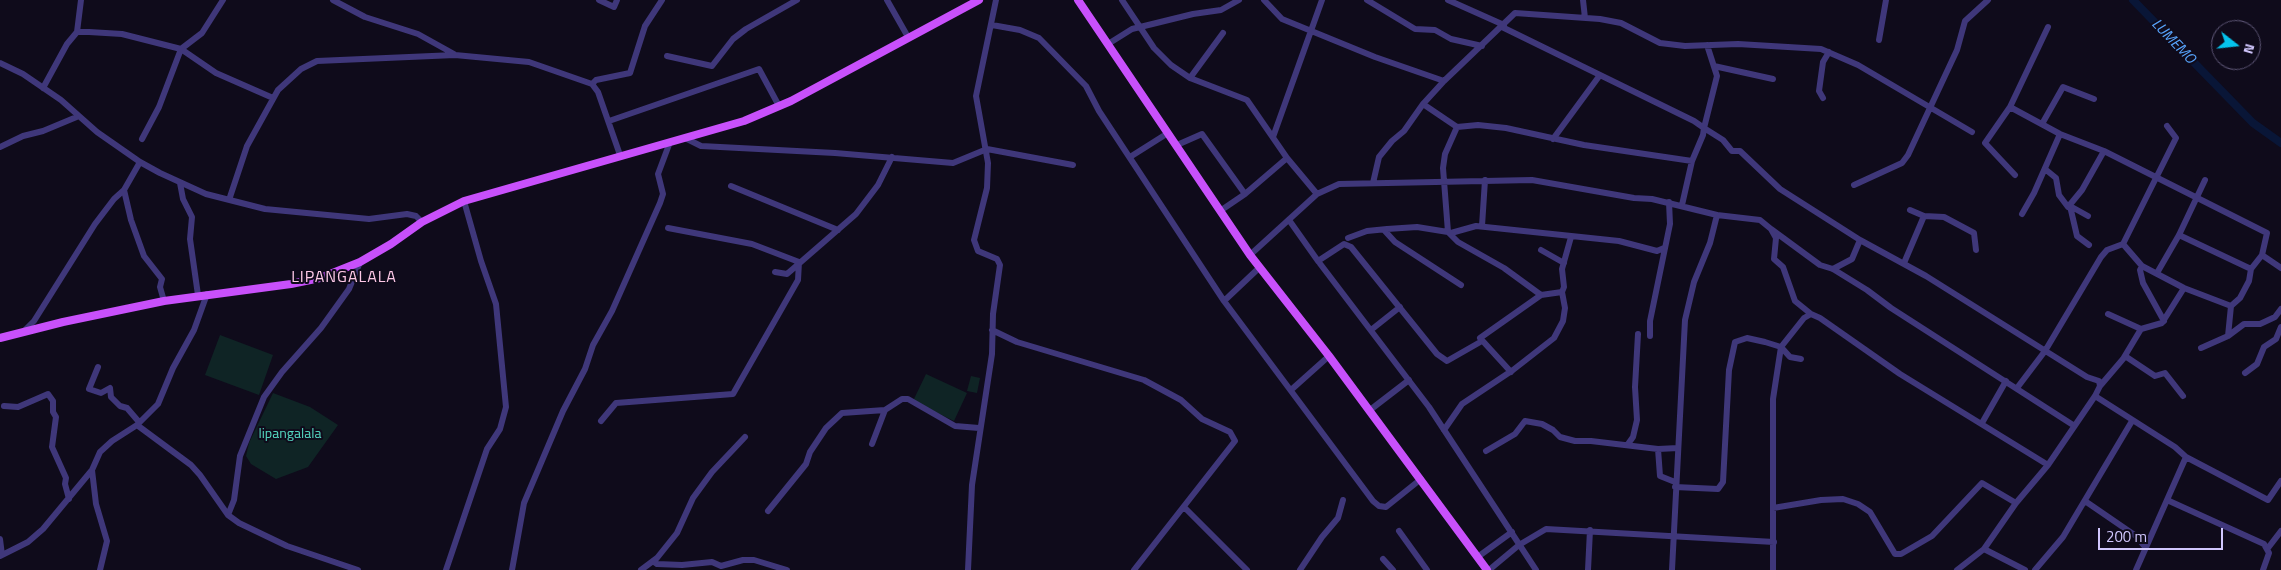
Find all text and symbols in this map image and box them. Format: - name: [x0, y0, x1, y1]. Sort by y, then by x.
- water label: LUMEMO: [2147, 16, 2199, 68]
- north arrow: [2211, 20, 2261, 70]
- text: N: [2239, 41, 2261, 57]
- district label: LIPANGALALA: [290, 268, 398, 288]
- park label: lipangalala: [259, 427, 321, 443]
- scale bar: [2101, 518, 2226, 550]
- text: 200 m: [2106, 525, 2147, 548]

